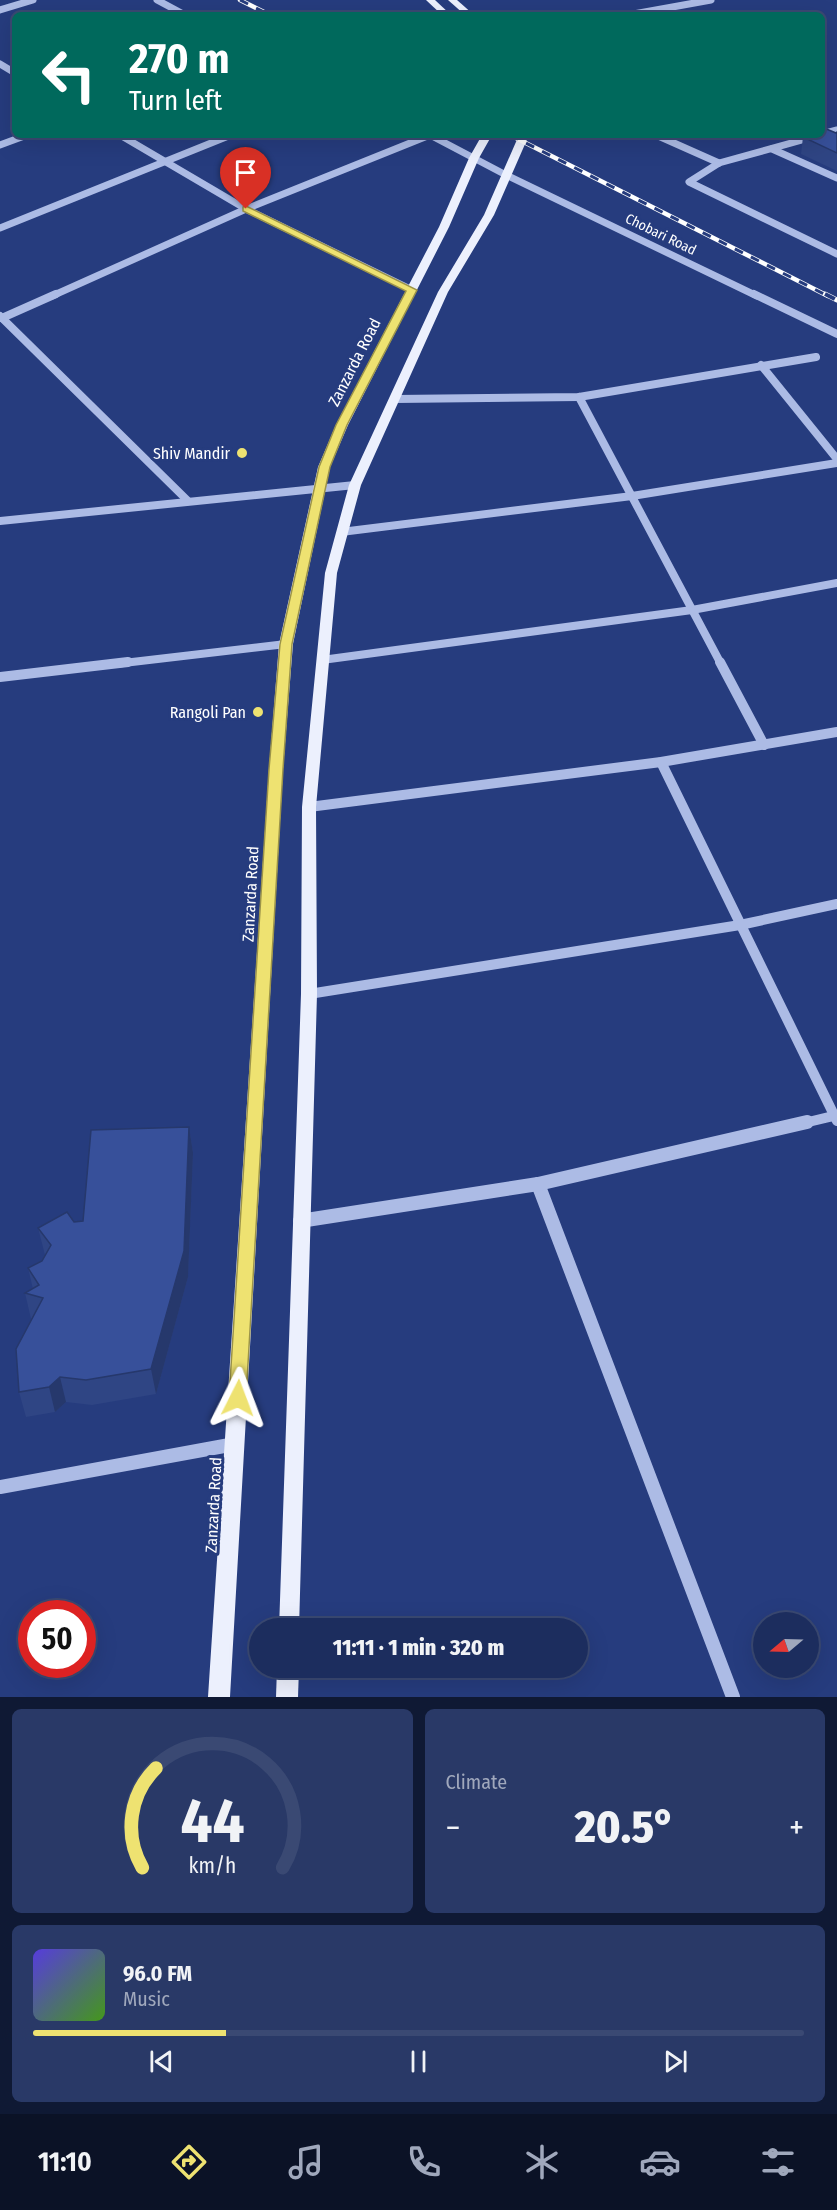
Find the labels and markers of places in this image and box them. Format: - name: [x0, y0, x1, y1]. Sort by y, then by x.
- pin: [220, 147, 271, 209]
- place label: Shiv Mandir: [153, 444, 230, 463]
- marker: Shiv Mandir: [235, 446, 249, 460]
- place label: Rangoli Pan: [170, 703, 246, 722]
- marker: Rangoli Pan: [251, 705, 265, 719]

